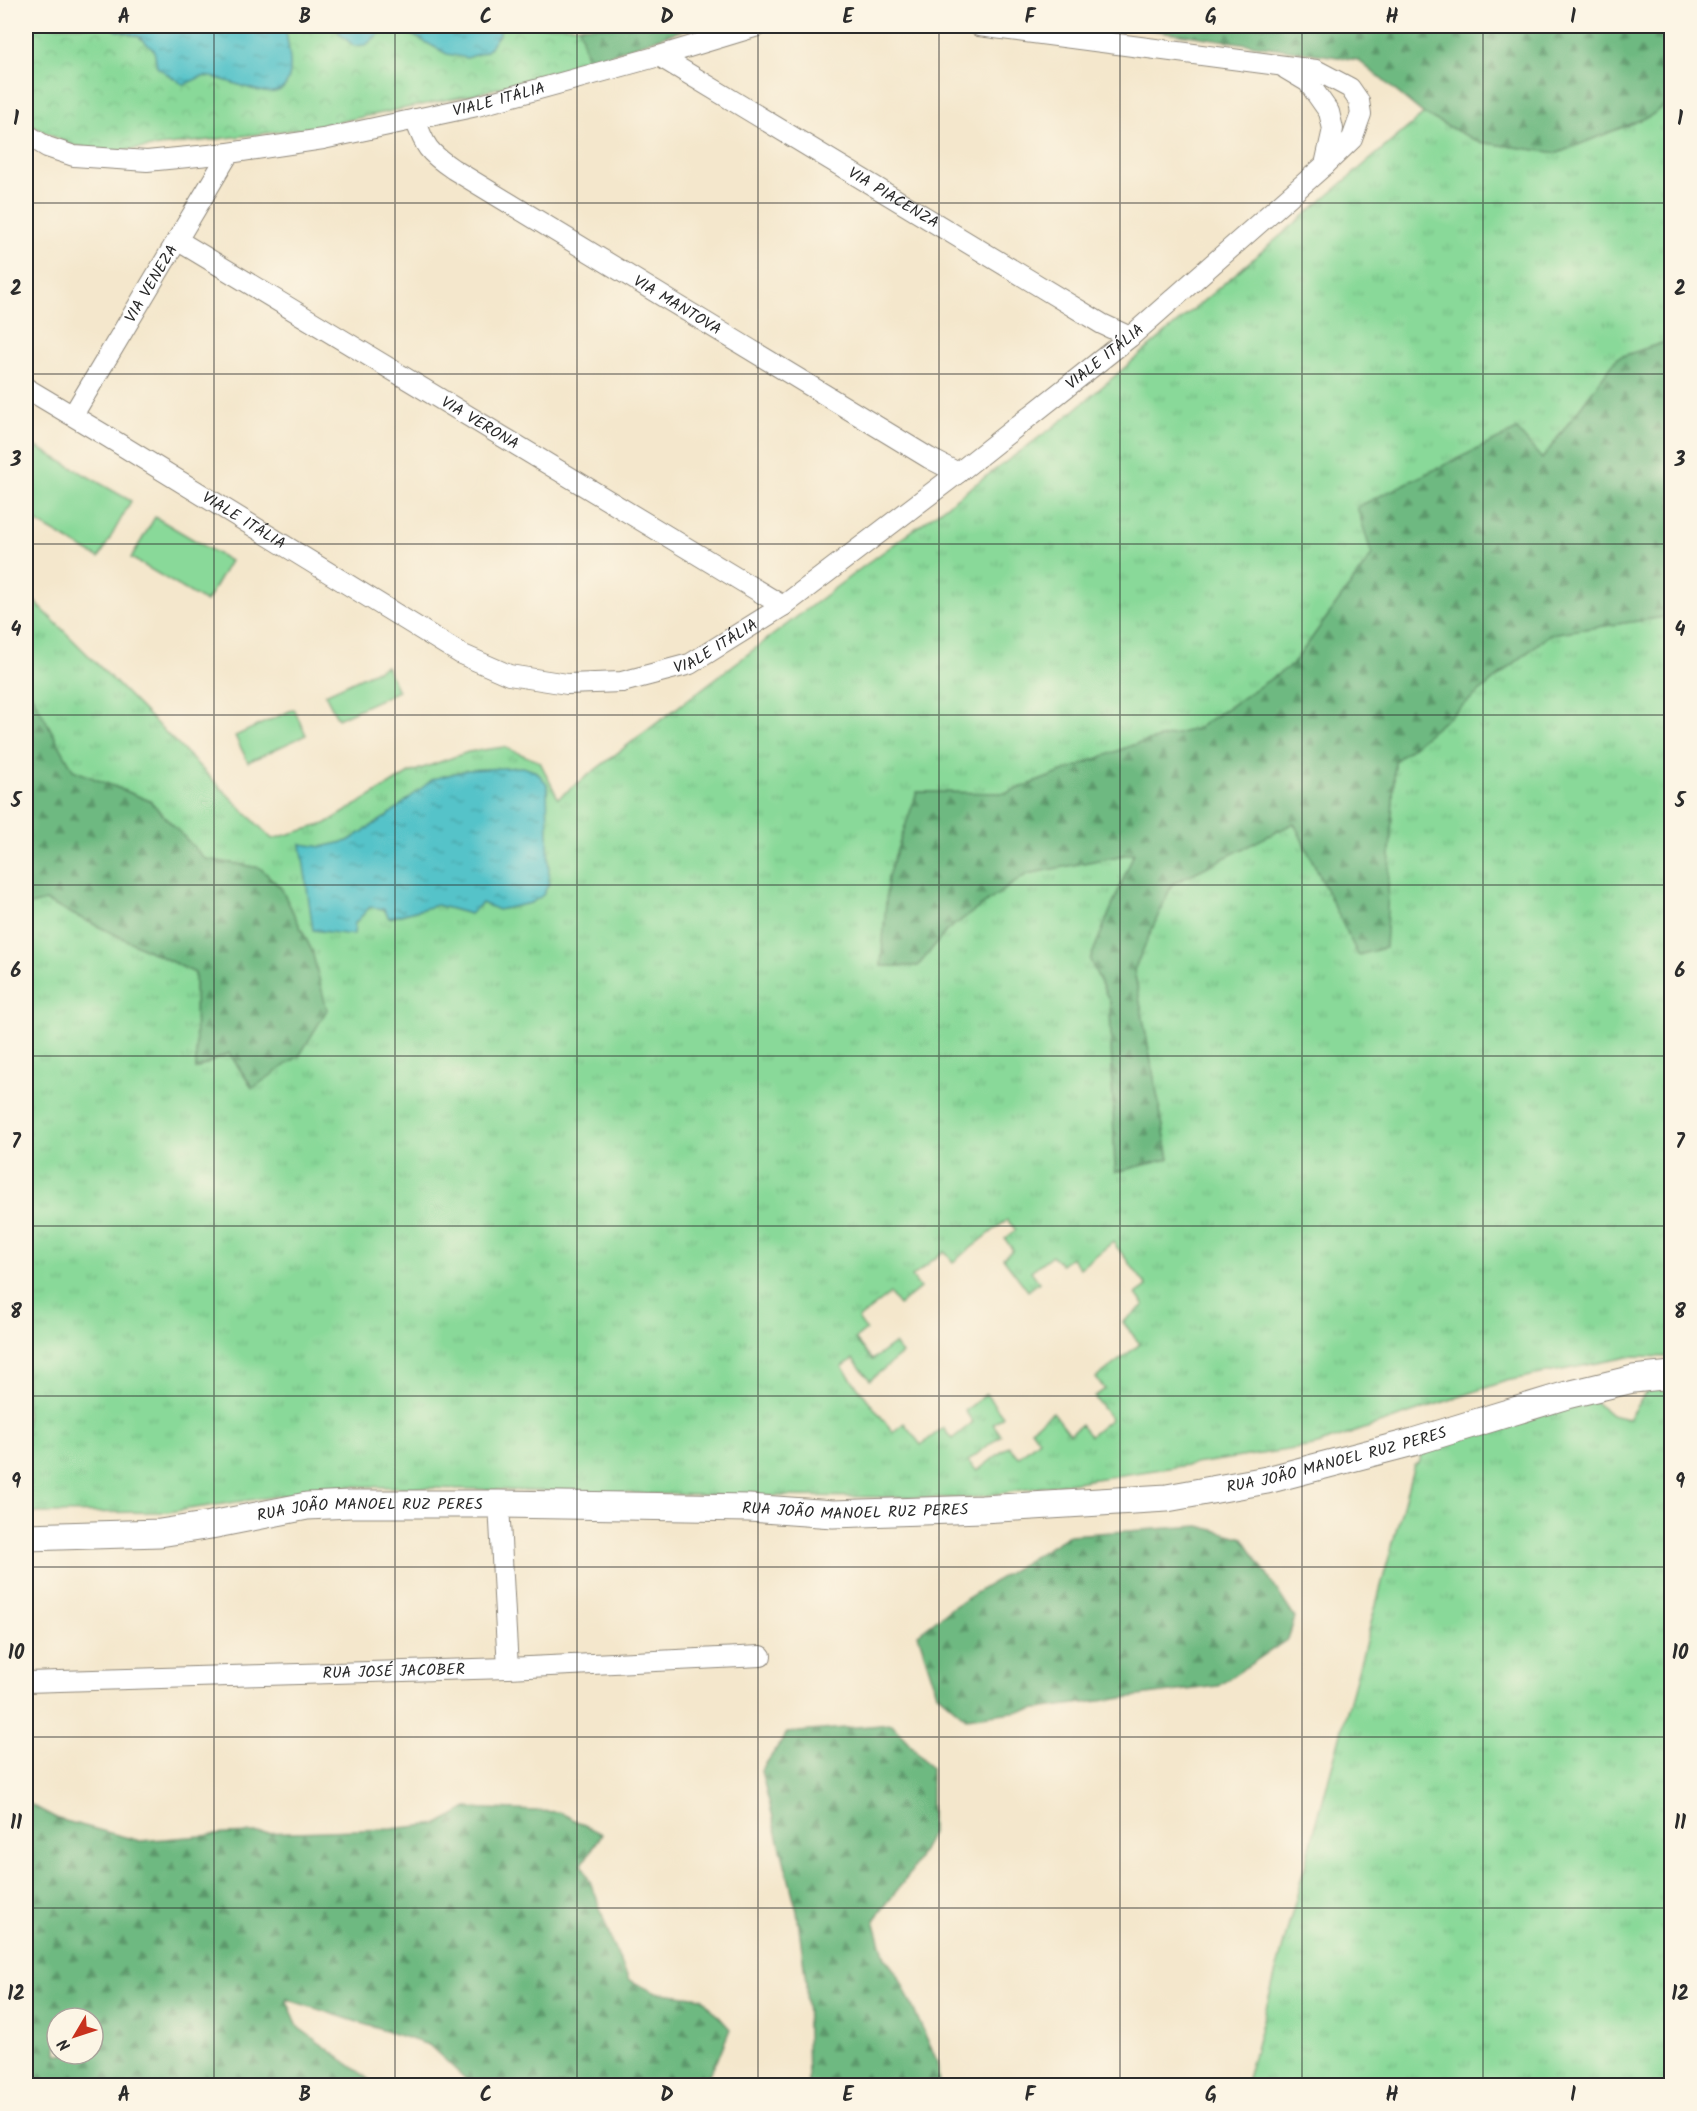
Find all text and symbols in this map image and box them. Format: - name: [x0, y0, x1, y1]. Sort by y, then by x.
- text: A: [118, 2, 130, 34]
- text: B: [299, 2, 311, 34]
- text: C: [480, 2, 492, 34]
- text: D: [660, 2, 674, 34]
- text: E: [842, 2, 854, 34]
- text: F: [1025, 2, 1037, 34]
- text: G: [1205, 2, 1217, 34]
- text: H: [1385, 2, 1399, 34]
- text: I: [1570, 2, 1576, 34]
- street label: VIALE ITÁLIA: [450, 75, 548, 123]
- text: 1: [13, 104, 19, 136]
- text: 1: [1677, 104, 1683, 136]
- street label: VIA PIACENZA: [843, 161, 944, 235]
- street label: VIA VENEZA: [118, 239, 185, 327]
- street label: VIA MANTOVA: [628, 269, 727, 342]
- text: 2: [10, 274, 22, 306]
- text: 2: [1674, 274, 1686, 306]
- street label: VIALE ITÁLIA: [1060, 317, 1150, 396]
- street label: VIA VERONA: [436, 390, 524, 456]
- text: 3: [10, 445, 22, 477]
- text: 3: [1674, 445, 1686, 477]
- street label: VIALE ITÁLIA: [197, 485, 291, 556]
- street label: VIALE ITÁLIA: [671, 612, 763, 680]
- text: 4: [11, 615, 22, 647]
- text: 4: [1675, 615, 1686, 647]
- text: 5: [10, 786, 23, 818]
- text: 5: [1674, 786, 1687, 818]
- text: 6: [11, 956, 22, 988]
- text: 6: [1675, 956, 1686, 988]
- text: 7: [11, 1127, 21, 1159]
- text: 7: [1675, 1127, 1685, 1159]
- text: 8: [10, 1297, 22, 1329]
- text: 8: [1674, 1297, 1686, 1329]
- street label: RUA JOÃO MANOEL RUZ PERES: [1224, 1420, 1450, 1500]
- text: 9: [11, 1467, 21, 1499]
- text: 9: [1675, 1467, 1685, 1499]
- street label: RUA JOÃO MANOEL RUZ PERES: [255, 1492, 483, 1528]
- street label: RUA JOÃO MANOEL RUZ PERES: [742, 1495, 969, 1526]
- text: 10: [8, 1638, 25, 1670]
- text: 10: [1672, 1638, 1689, 1670]
- street label: RUA JOSÉ JACOBER: [322, 1657, 465, 1686]
- text: 11: [10, 1808, 22, 1840]
- text: 11: [1674, 1808, 1686, 1840]
- text: 12: [7, 1979, 25, 2011]
- text: 12: [1671, 1979, 1689, 2011]
- north arrow: [45, 2006, 105, 2066]
- text: N: [52, 2033, 77, 2056]
- text: A: [118, 2080, 130, 2111]
- text: B: [299, 2080, 311, 2111]
- text: C: [480, 2080, 492, 2111]
- text: D: [660, 2080, 674, 2111]
- text: E: [842, 2080, 854, 2111]
- text: F: [1025, 2080, 1037, 2111]
- text: G: [1205, 2080, 1217, 2111]
- text: H: [1385, 2080, 1399, 2111]
- text: I: [1570, 2080, 1576, 2111]

